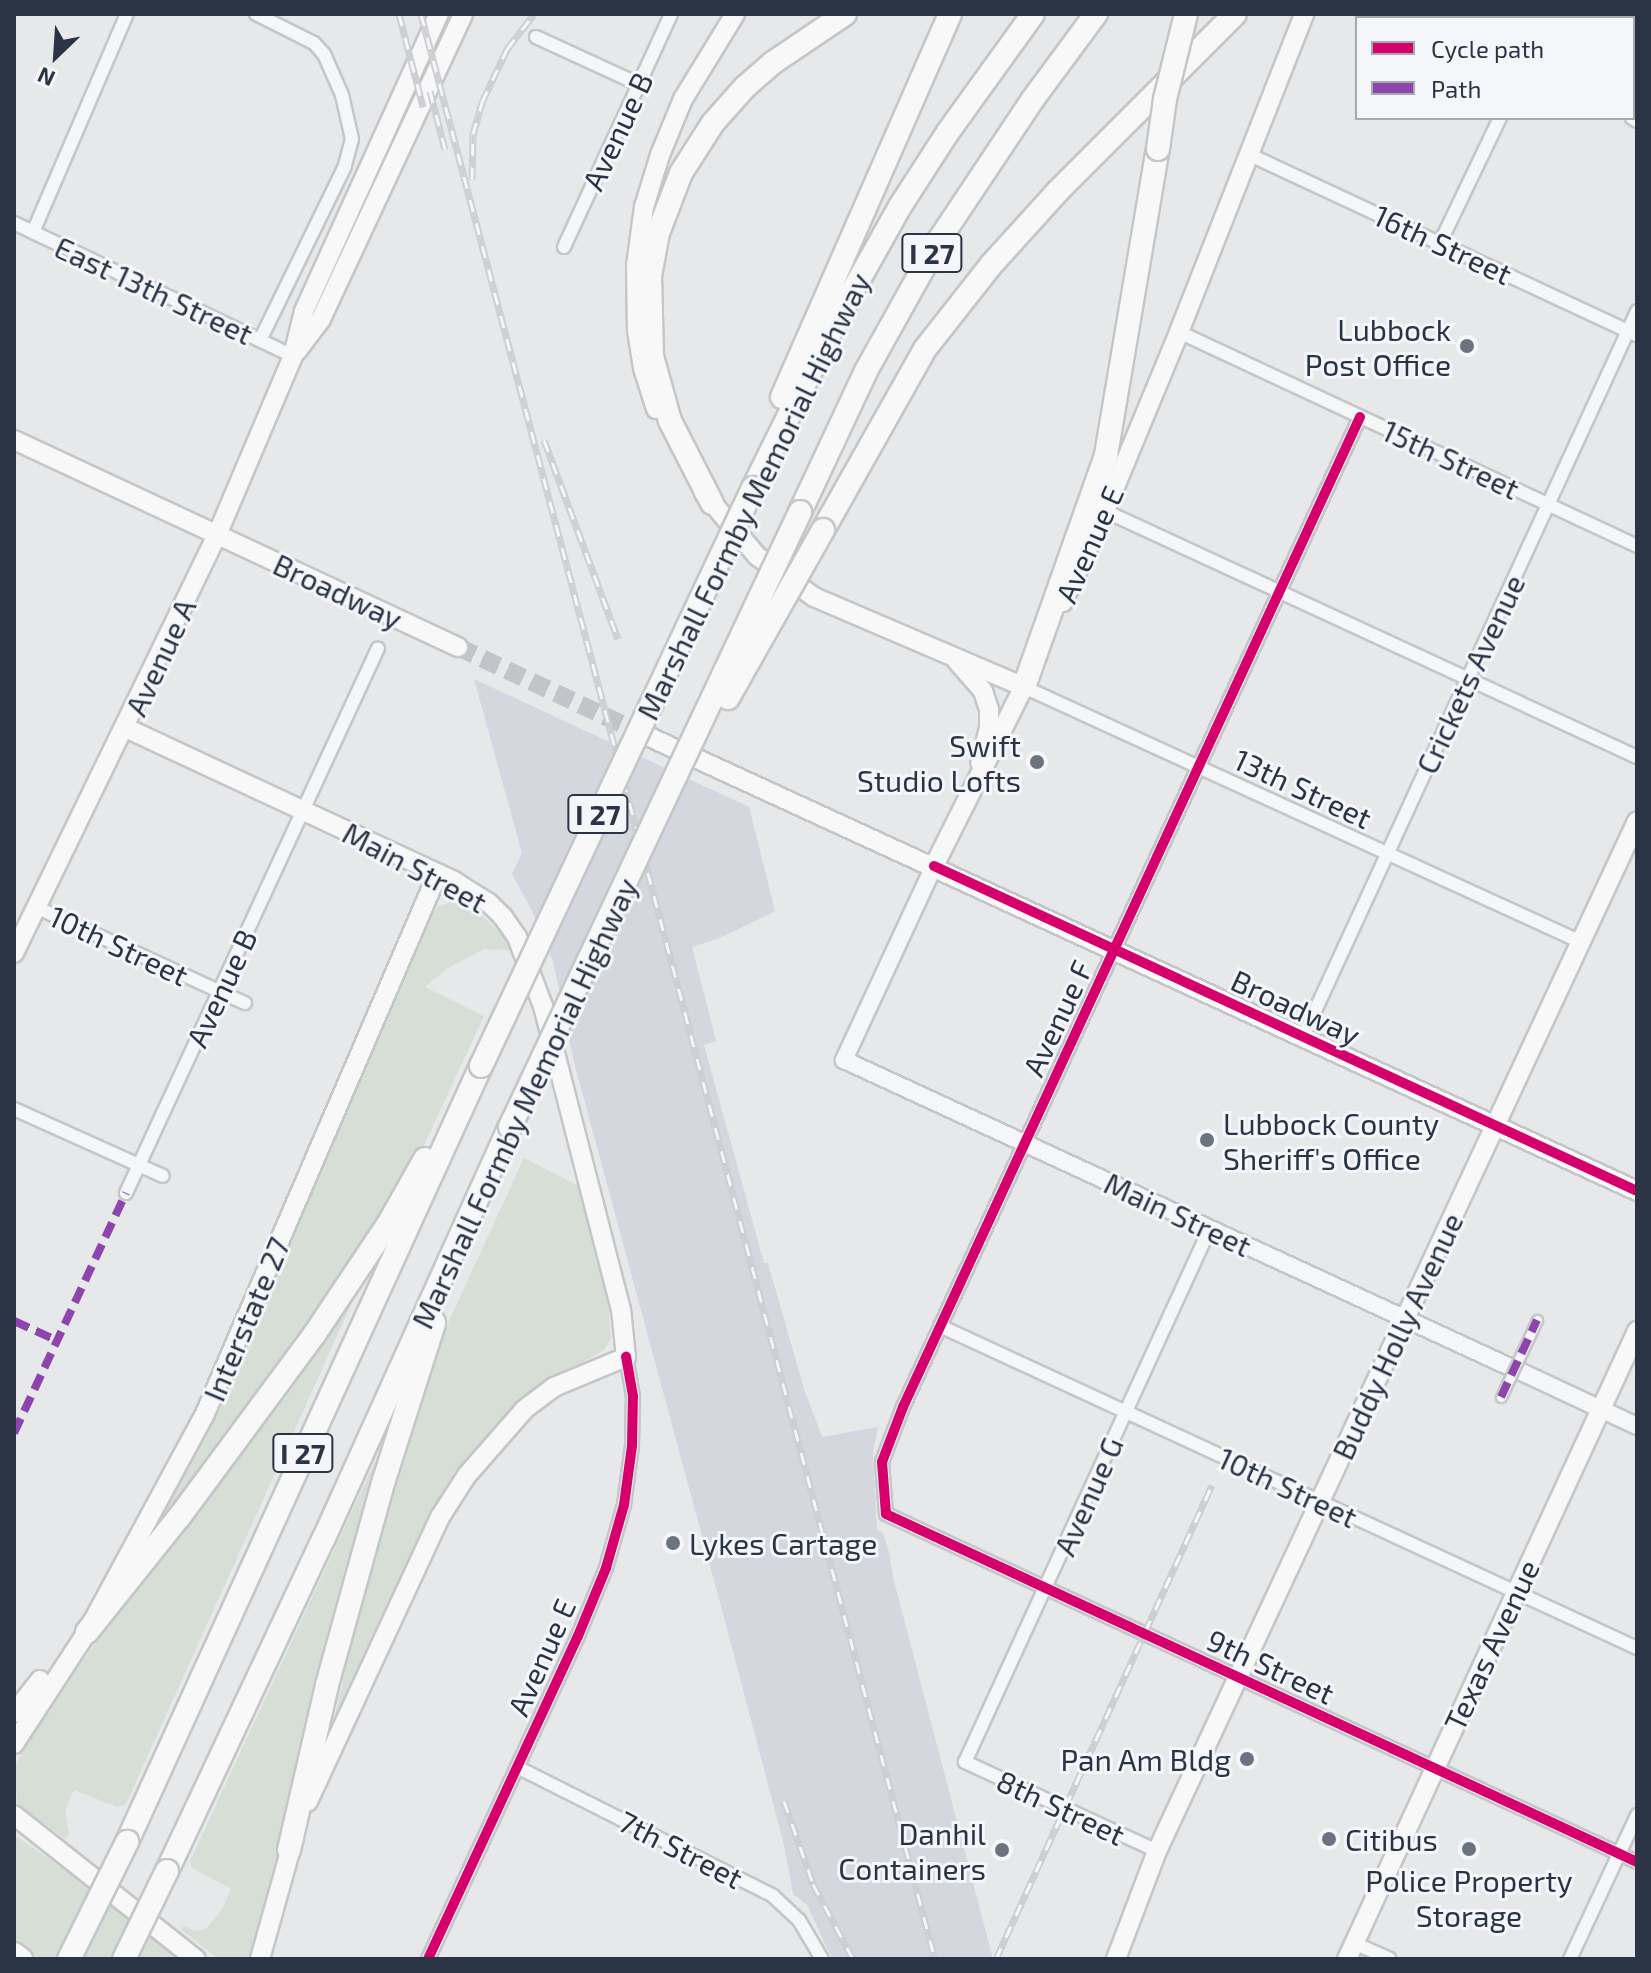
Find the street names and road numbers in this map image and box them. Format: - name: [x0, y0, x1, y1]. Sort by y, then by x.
- street label: Avenue B: [574, 66, 660, 196]
- street label: 16th Street: [1368, 196, 1518, 292]
- street label: East 13th Street: [49, 228, 259, 352]
- road number: I 27: [900, 229, 964, 277]
- street label: Marshall Formby Memorial Highway: [628, 266, 878, 726]
- street label: 15th Street: [1377, 412, 1525, 506]
- street label: Avenue E: [1047, 480, 1131, 608]
- street label: Broadway: [268, 546, 408, 636]
- street label: Crickets Avenue: [1408, 568, 1532, 780]
- street label: Avenue A: [117, 592, 203, 722]
- street label: 13th Street: [1229, 741, 1377, 835]
- road number: I 27: [566, 790, 630, 838]
- street label: Main Street: [337, 814, 493, 920]
- street label: Marshall Formby Memorial Highway: [403, 871, 645, 1335]
- street label: 10th Street: [44, 897, 194, 993]
- street label: Avenue B: [178, 923, 264, 1053]
- street label: Avenue F: [1015, 954, 1099, 1082]
- street label: Broadway: [1226, 962, 1366, 1052]
- street label: Main Street: [1099, 1164, 1257, 1264]
- street label: Buddy Holly Avenue: [1324, 1206, 1470, 1466]
- street label: Interstate 27: [195, 1232, 297, 1406]
- road number: I 27: [271, 1429, 335, 1477]
- street label: Avenue G: [1046, 1431, 1130, 1561]
- street label: 10th Street: [1213, 1439, 1363, 1535]
- street label: Texas Avenue: [1436, 1554, 1546, 1736]
- street label: Avenue E: [499, 1593, 583, 1721]
- street label: 9th Street: [1202, 1621, 1340, 1711]
- street label: 8th Street: [991, 1762, 1131, 1852]
- street label: 7th Street: [613, 1802, 749, 1896]

